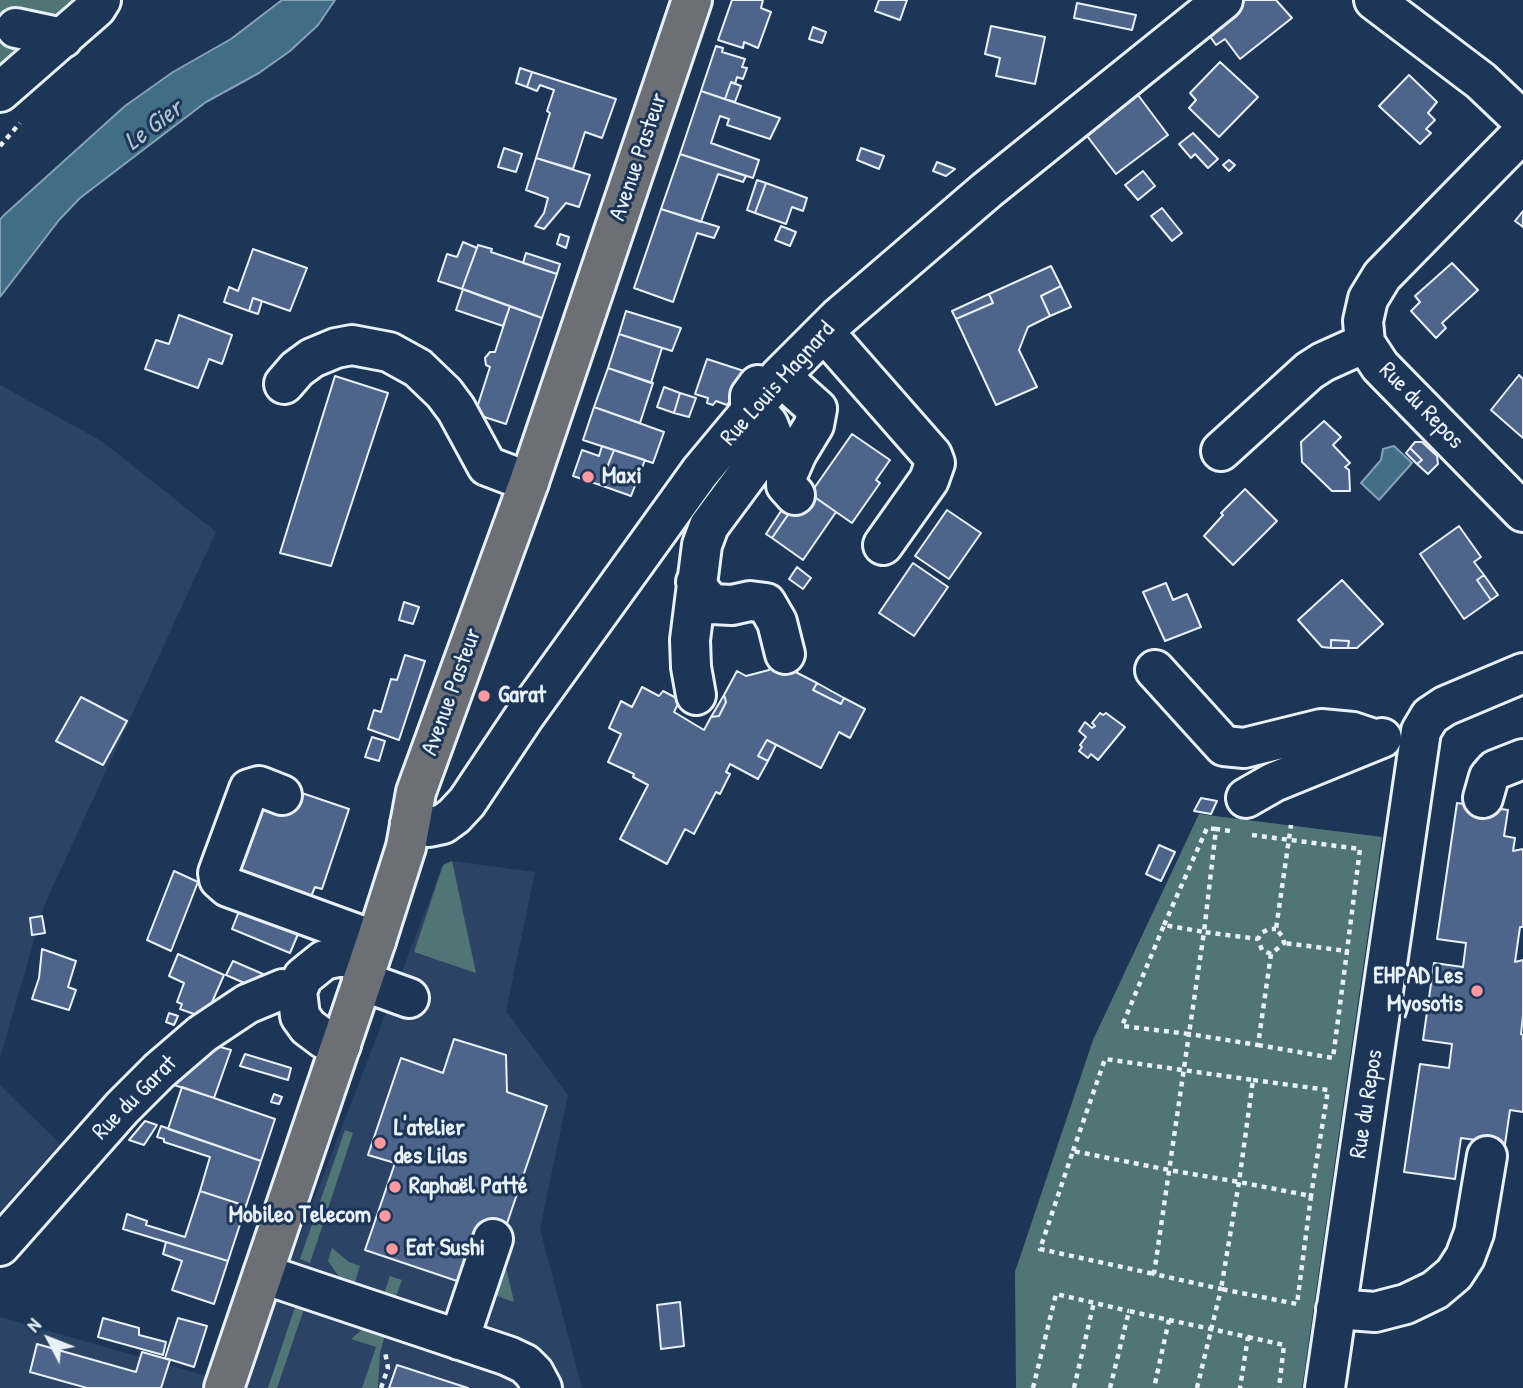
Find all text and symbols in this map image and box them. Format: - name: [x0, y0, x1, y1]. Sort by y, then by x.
- street label: Avenue Pasteur: [604, 89, 674, 225]
- water label: Le Gier: [119, 94, 189, 158]
- street label: Rue Louis Magnard: [715, 316, 841, 452]
- street label: Rue du Repos: [1373, 357, 1469, 455]
- place label: Maxi: [602, 463, 642, 491]
- marker: Maxi: [580, 469, 596, 485]
- street label: Avenue Pasteur: [416, 624, 488, 760]
- place label: Garat: [498, 682, 546, 710]
- marker: Garat: [476, 688, 492, 704]
- place label: EHPAD Les Myosotis: [1373, 963, 1463, 1019]
- marker: EHPAD Les Myosotis: [1469, 983, 1485, 999]
- street label: Rue du Repos: [1344, 1048, 1390, 1160]
- street label: Rue du Garat: [87, 1050, 183, 1146]
- place label: L'atelier des Lilas: [394, 1115, 467, 1171]
- marker: L'atelier des Lilas: [372, 1135, 388, 1151]
- place label: Raphaël Patté: [409, 1173, 528, 1201]
- marker: Raphaël Patté: [387, 1179, 403, 1195]
- place label: Mobileo Telecom: [229, 1202, 371, 1230]
- marker: Mobileo Telecom: [377, 1208, 393, 1224]
- place label: Eat Sushi: [406, 1235, 485, 1263]
- marker: Eat Sushi: [384, 1241, 400, 1257]
- north arrow: [14, 1304, 84, 1374]
- text: N: [20, 1312, 46, 1337]

